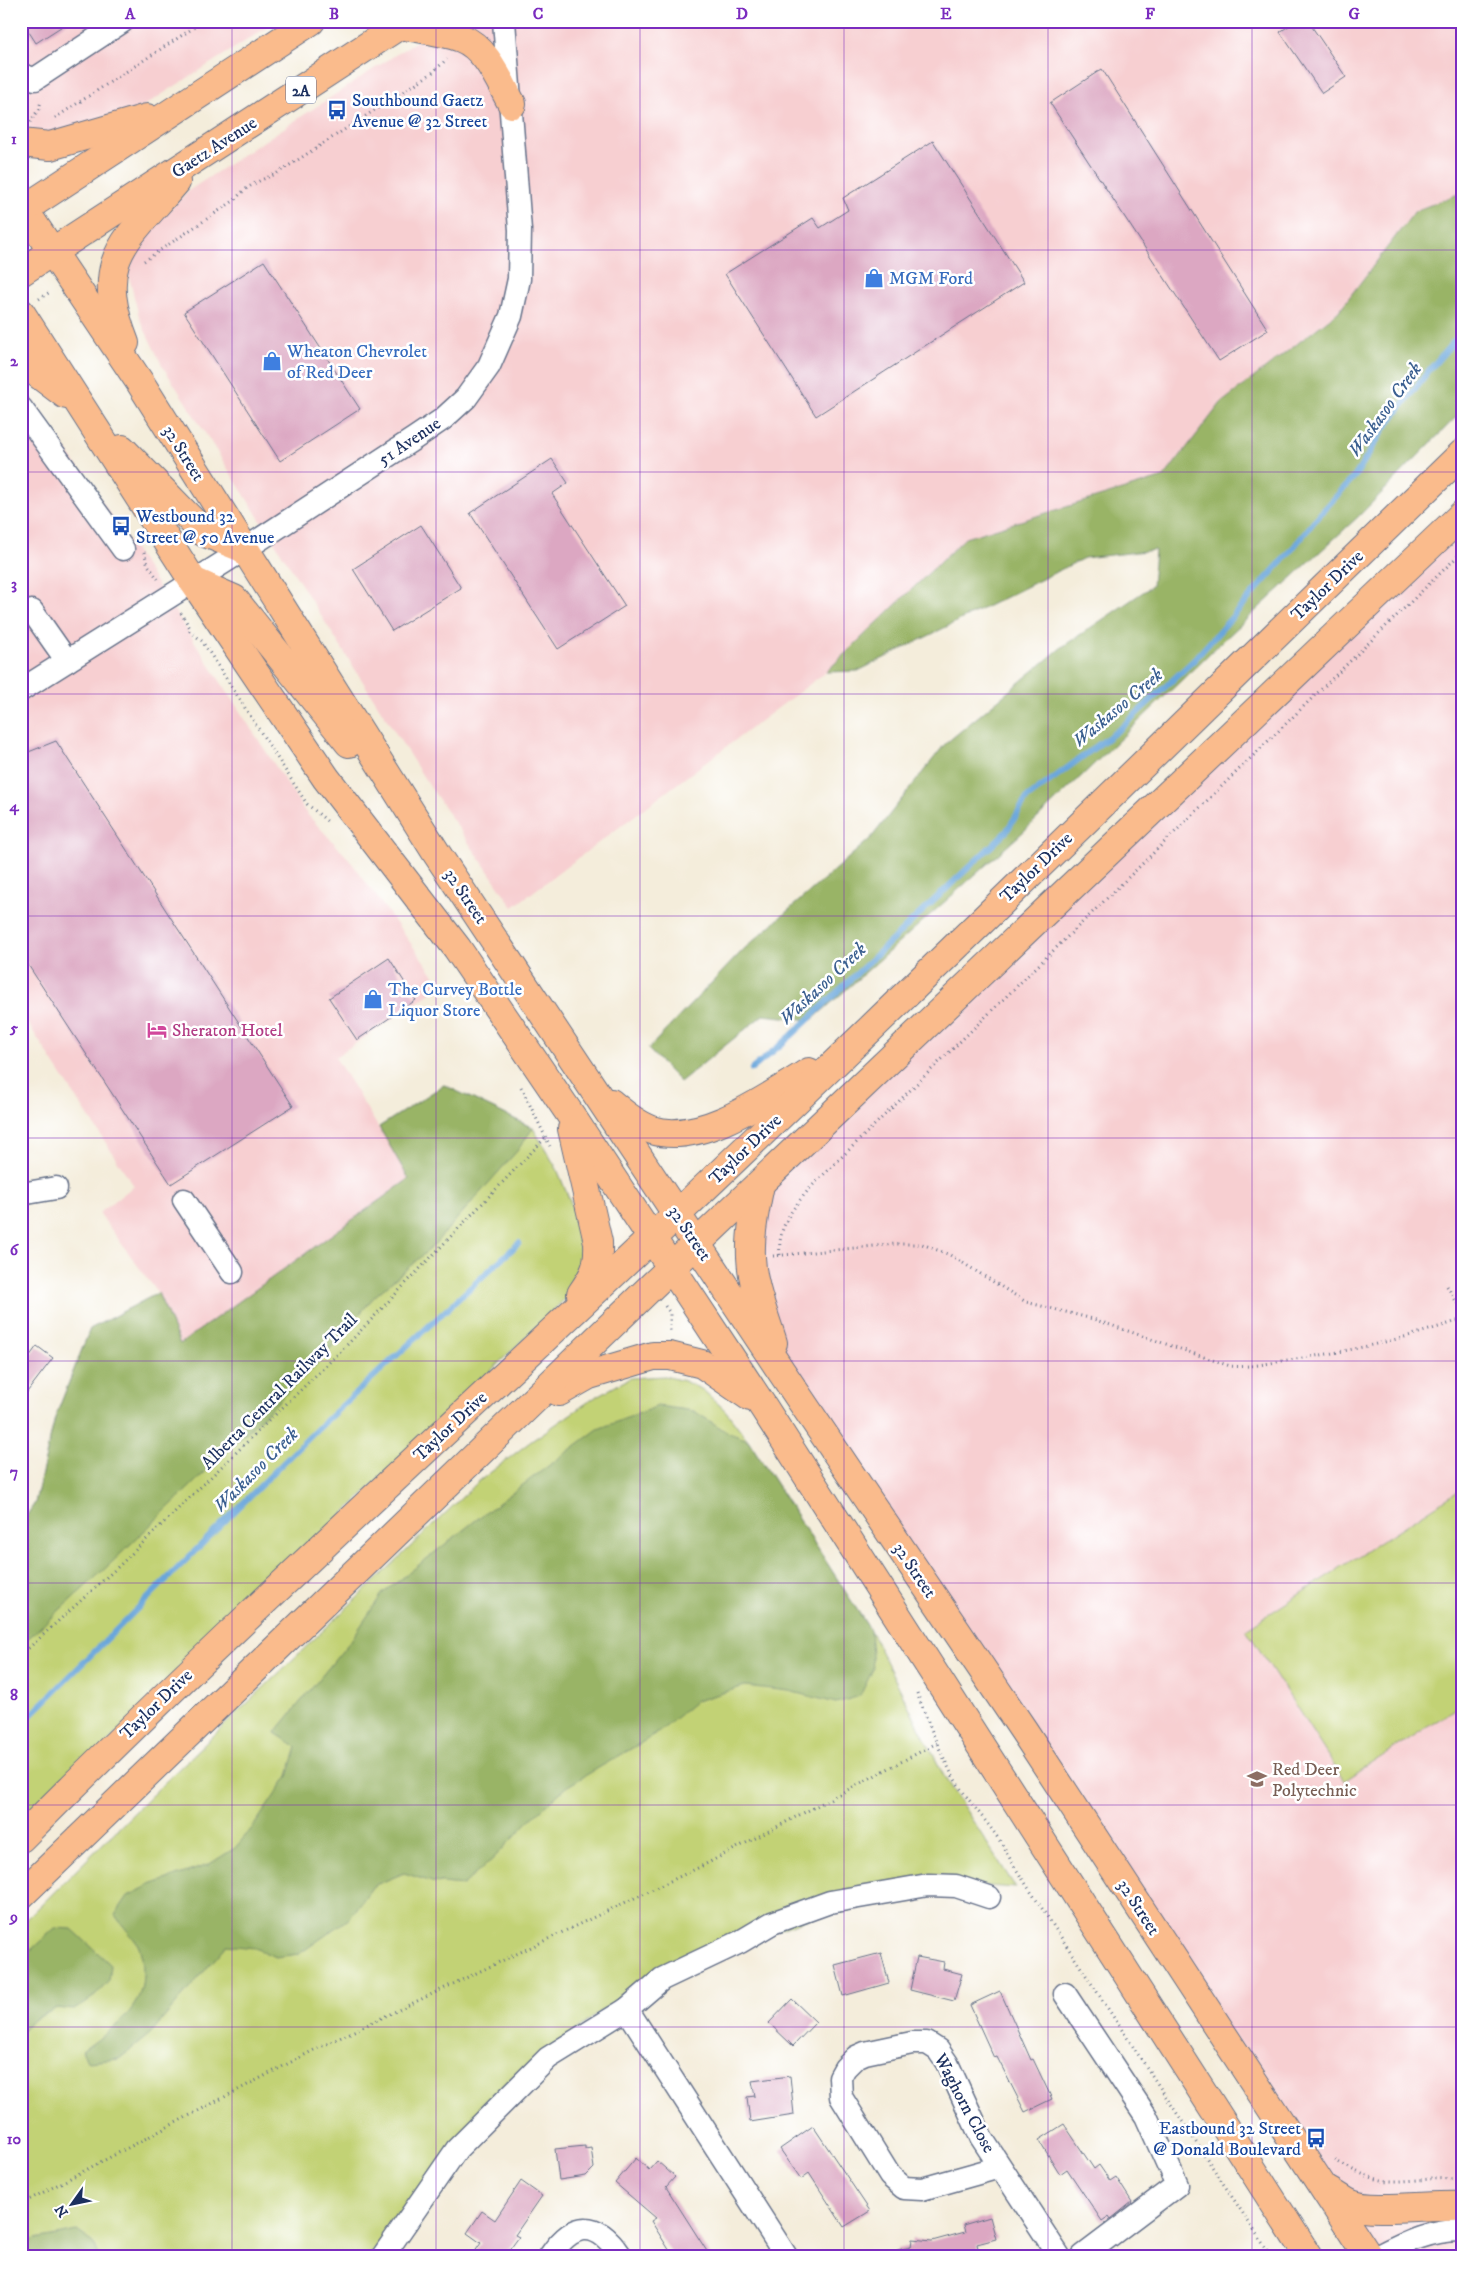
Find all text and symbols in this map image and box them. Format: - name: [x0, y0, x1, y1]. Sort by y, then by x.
- text: A: [124, 4, 136, 24]
- text: B: [329, 4, 339, 24]
- text: C: [533, 4, 543, 24]
- text: D: [736, 4, 748, 24]
- text: E: [940, 4, 952, 24]
- text: F: [1145, 4, 1155, 24]
- text: G: [1348, 4, 1360, 24]
- road number: 2A: [286, 76, 316, 104]
- place label: Southbound Gaetz Avenue @ 32 Street: [352, 90, 487, 133]
- bus stop icon: Southbound Gaetz Avenue @ 32 Street: [326, 99, 348, 121]
- street label: Gaetz Avenue: [168, 112, 261, 183]
- text: 1: [11, 129, 17, 149]
- shop icon: MGM Ford: [863, 267, 885, 289]
- place label: MGM Ford: [889, 268, 973, 290]
- place label: Wheaton Chevrolet of Red Deer: [286, 341, 427, 384]
- shop icon: Wheaton Chevrolet of Red Deer: [261, 350, 283, 372]
- text: 2: [10, 351, 19, 371]
- water label: Waskasoo Creek: [1343, 358, 1427, 461]
- street label: 51 Avenue: [374, 413, 445, 471]
- street label: 32 Street: [157, 421, 209, 486]
- place label: Westbound 32 Street @ 50 Avenue: [135, 506, 274, 549]
- bus stop icon: Westbound 32 Street @ 50 Avenue: [110, 515, 132, 537]
- street label: Taylor Drive: [1287, 546, 1369, 626]
- text: 3: [11, 574, 17, 594]
- water label: Waskasoo Creek: [1068, 664, 1168, 753]
- text: 4: [8, 796, 19, 816]
- street label: Taylor Drive: [996, 828, 1078, 908]
- street label: 32 Street: [439, 865, 492, 929]
- water label: Waskasoo Creek: [775, 938, 871, 1030]
- place label: The Curvey Bottle Liquor Store: [388, 979, 522, 1022]
- shop icon: The Curvey Bottle Liquor Store: [362, 988, 384, 1010]
- text: 5: [9, 1018, 18, 1038]
- hotel icon: Sheraton Hotel: [146, 1019, 168, 1041]
- place label: Sheraton Hotel: [172, 1020, 283, 1042]
- street label: Taylor Drive: [705, 1110, 787, 1190]
- street label: 32 Street: [663, 1202, 716, 1266]
- text: 6: [10, 1240, 20, 1260]
- street label: Alberta Central Railway Trail: [197, 1309, 363, 1474]
- street label: Taylor Drive: [409, 1387, 492, 1466]
- water label: Waskasoo Creek: [209, 1423, 303, 1517]
- text: 7: [10, 1462, 18, 1482]
- street label: 32 Street: [888, 1539, 941, 1603]
- street label: Taylor Drive: [116, 1665, 198, 1745]
- text: 8: [10, 1685, 18, 1705]
- place label: Red Deer Polytechnic: [1272, 1759, 1357, 1802]
- school or university icon: Red Deer Polytechnic: [1246, 1768, 1268, 1790]
- street label: 32 Street: [1112, 1876, 1164, 1940]
- text: 9: [9, 1907, 18, 1927]
- street label: Waghorn Close: [928, 2049, 1000, 2157]
- place label: Eastbound 32 Street @ Donald Boulevard: [1153, 2118, 1301, 2161]
- bus stop icon: Eastbound 32 Street @ Donald Boulevard: [1305, 2127, 1327, 2149]
- text: 10: [7, 2129, 22, 2149]
- north arrow: [48, 2180, 98, 2230]
- text: N: [51, 2200, 73, 2220]

